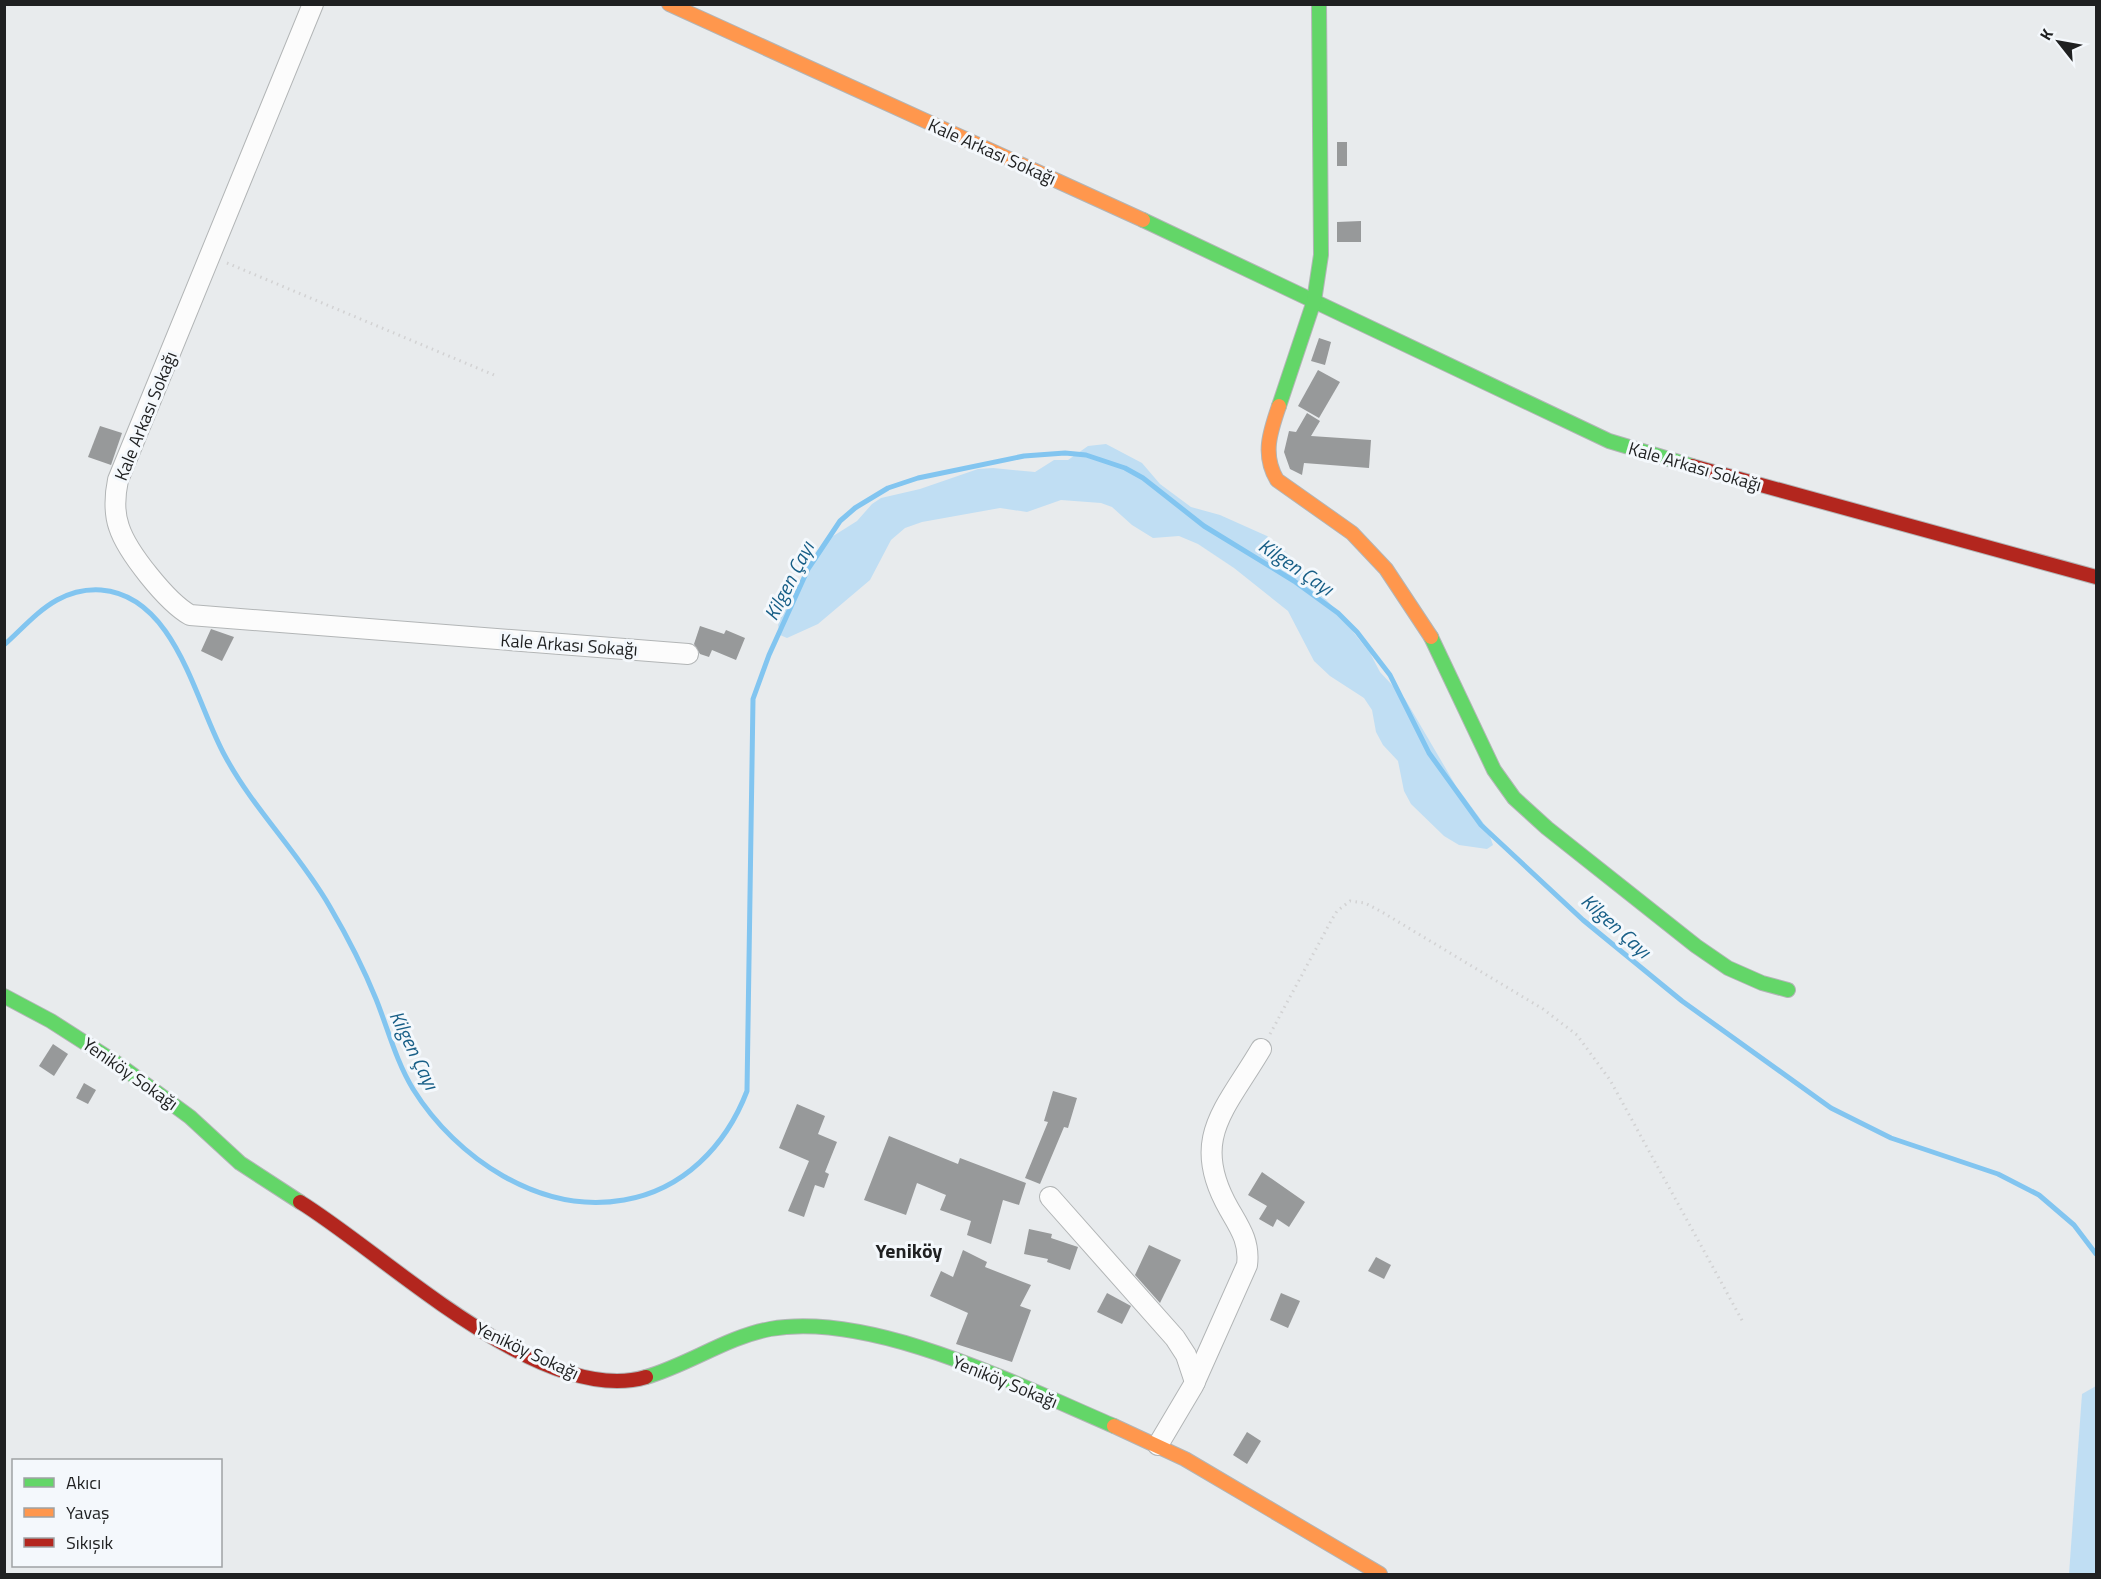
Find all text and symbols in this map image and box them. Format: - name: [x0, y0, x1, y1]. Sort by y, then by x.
- north arrow: [2029, 12, 2089, 72]
- text: K: [2033, 24, 2059, 45]
- street label: Kale Arkası Sokağı: [924, 111, 1060, 192]
- street label: Kale Arkası Sokağı: [107, 347, 184, 485]
- street label: Kale Arkası Sokağı: [1625, 435, 1765, 498]
- water label: Kilgen Çayı: [1252, 530, 1342, 604]
- water label: Kilgen Çayı: [755, 534, 822, 626]
- street label: Kale Arkası Sokağı: [500, 626, 638, 663]
- water label: Kilgen Çayı: [1574, 886, 1660, 967]
- water label: Kilgen Çayı: [382, 1005, 448, 1096]
- street label: Yeniköy Sokağı: [77, 1031, 184, 1117]
- district label: Yeniköy: [876, 1235, 942, 1266]
- street label: Yeniköy Sokağı: [471, 1315, 583, 1386]
- street label: Yeniköy Sokağı: [948, 1348, 1062, 1415]
- legend: [12, 1459, 222, 1567]
- text: Akıcı: [66, 1469, 101, 1496]
- text: Yavaş: [66, 1499, 109, 1526]
- text: Sıkışık: [66, 1529, 114, 1556]

